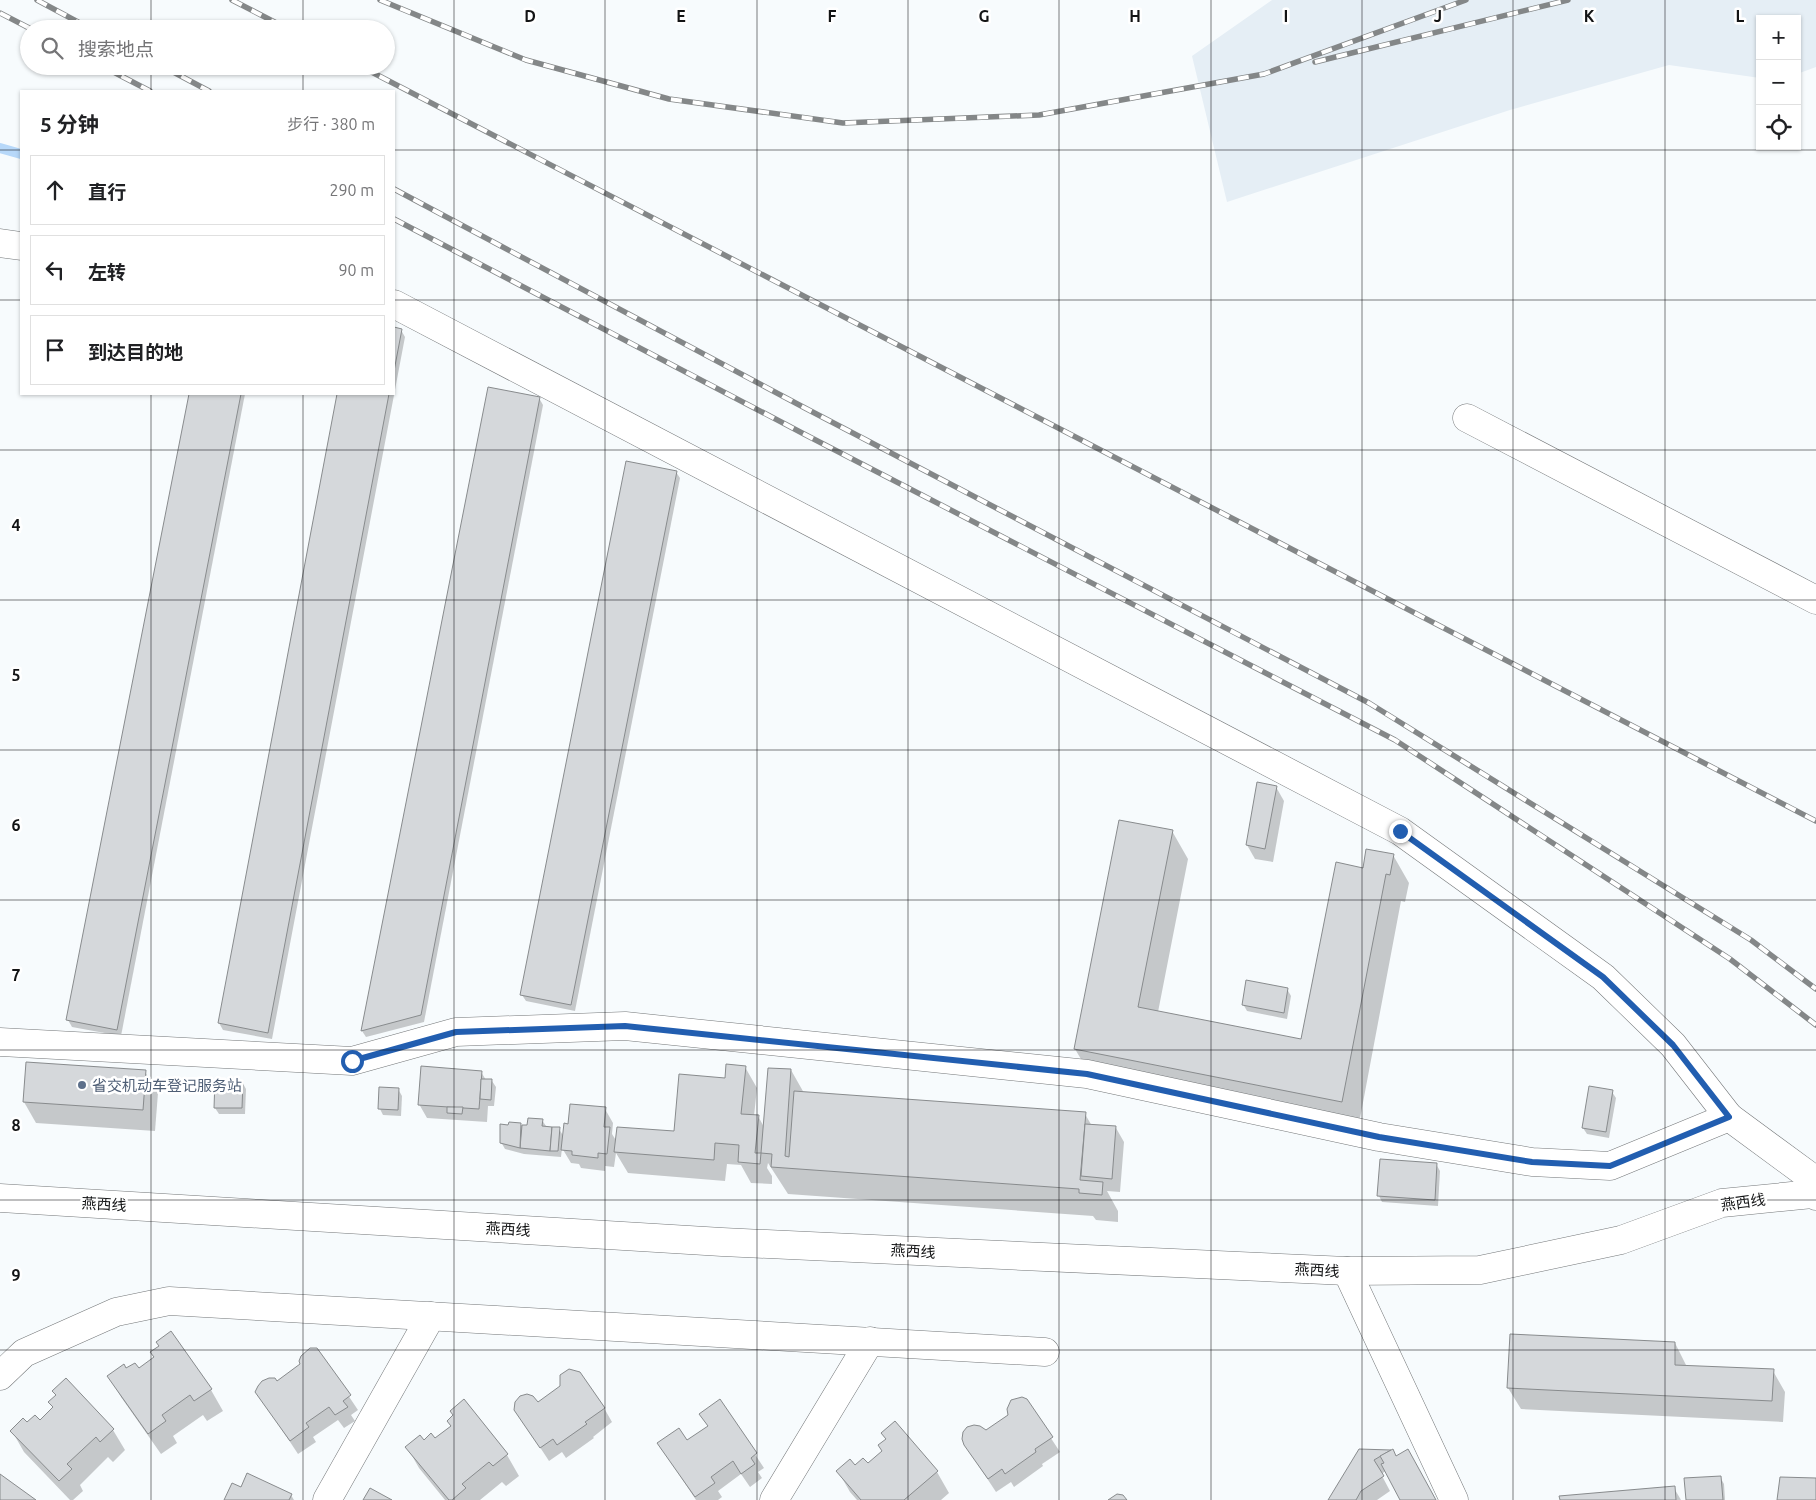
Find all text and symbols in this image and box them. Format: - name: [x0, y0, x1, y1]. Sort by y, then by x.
- text: D: [524, 7, 536, 25]
- text: E: [676, 7, 686, 25]
- text: F: [828, 7, 837, 25]
- text: G: [978, 7, 990, 25]
- text: H: [1129, 7, 1141, 25]
- text: I: [1284, 7, 1288, 25]
- text: J: [1434, 7, 1442, 25]
- text: K: [1584, 7, 1595, 25]
- text: L: [1736, 7, 1745, 25]
- map controls: [1756, 15, 1801, 150]
- button: +: [1756, 15, 1801, 60]
- search box: [20, 20, 395, 75]
- icon: search: [38, 34, 66, 62]
- text: 搜索地点: [78, 38, 154, 60]
- button: −: [1756, 60, 1801, 105]
- button: locate: [1756, 105, 1801, 150]
- text: 5 分钟: [40, 112, 99, 136]
- text: 步行 · 380 m: [287, 115, 375, 133]
- icon: ahead: [41, 176, 69, 204]
- text: 直行: [88, 181, 126, 203]
- text: 290 m: [329, 181, 374, 199]
- icon: left: [41, 256, 69, 284]
- text: 左转: [88, 261, 126, 283]
- text: 90 m: [338, 261, 374, 279]
- icon: arrive: [41, 336, 69, 364]
- text: 到达目的地: [88, 341, 183, 363]
- text: 4: [11, 516, 21, 534]
- text: 5: [11, 666, 21, 684]
- text: 6: [11, 816, 21, 834]
- route end: [1389, 820, 1412, 843]
- text: 7: [11, 966, 21, 984]
- route start: [341, 1050, 364, 1073]
- place label: 省交机动车登记服务站: [92, 1077, 242, 1094]
- marker: 省交机动车登记服务站: [76, 1079, 88, 1091]
- text: 8: [11, 1116, 21, 1134]
- street label: 燕西线: [1720, 1190, 1766, 1214]
- street label: 燕西线: [81, 1194, 127, 1214]
- street label: 燕西线: [485, 1219, 531, 1239]
- street label: 燕西线: [890, 1241, 936, 1261]
- street label: 燕西线: [1294, 1260, 1340, 1280]
- text: 9: [11, 1266, 21, 1284]

